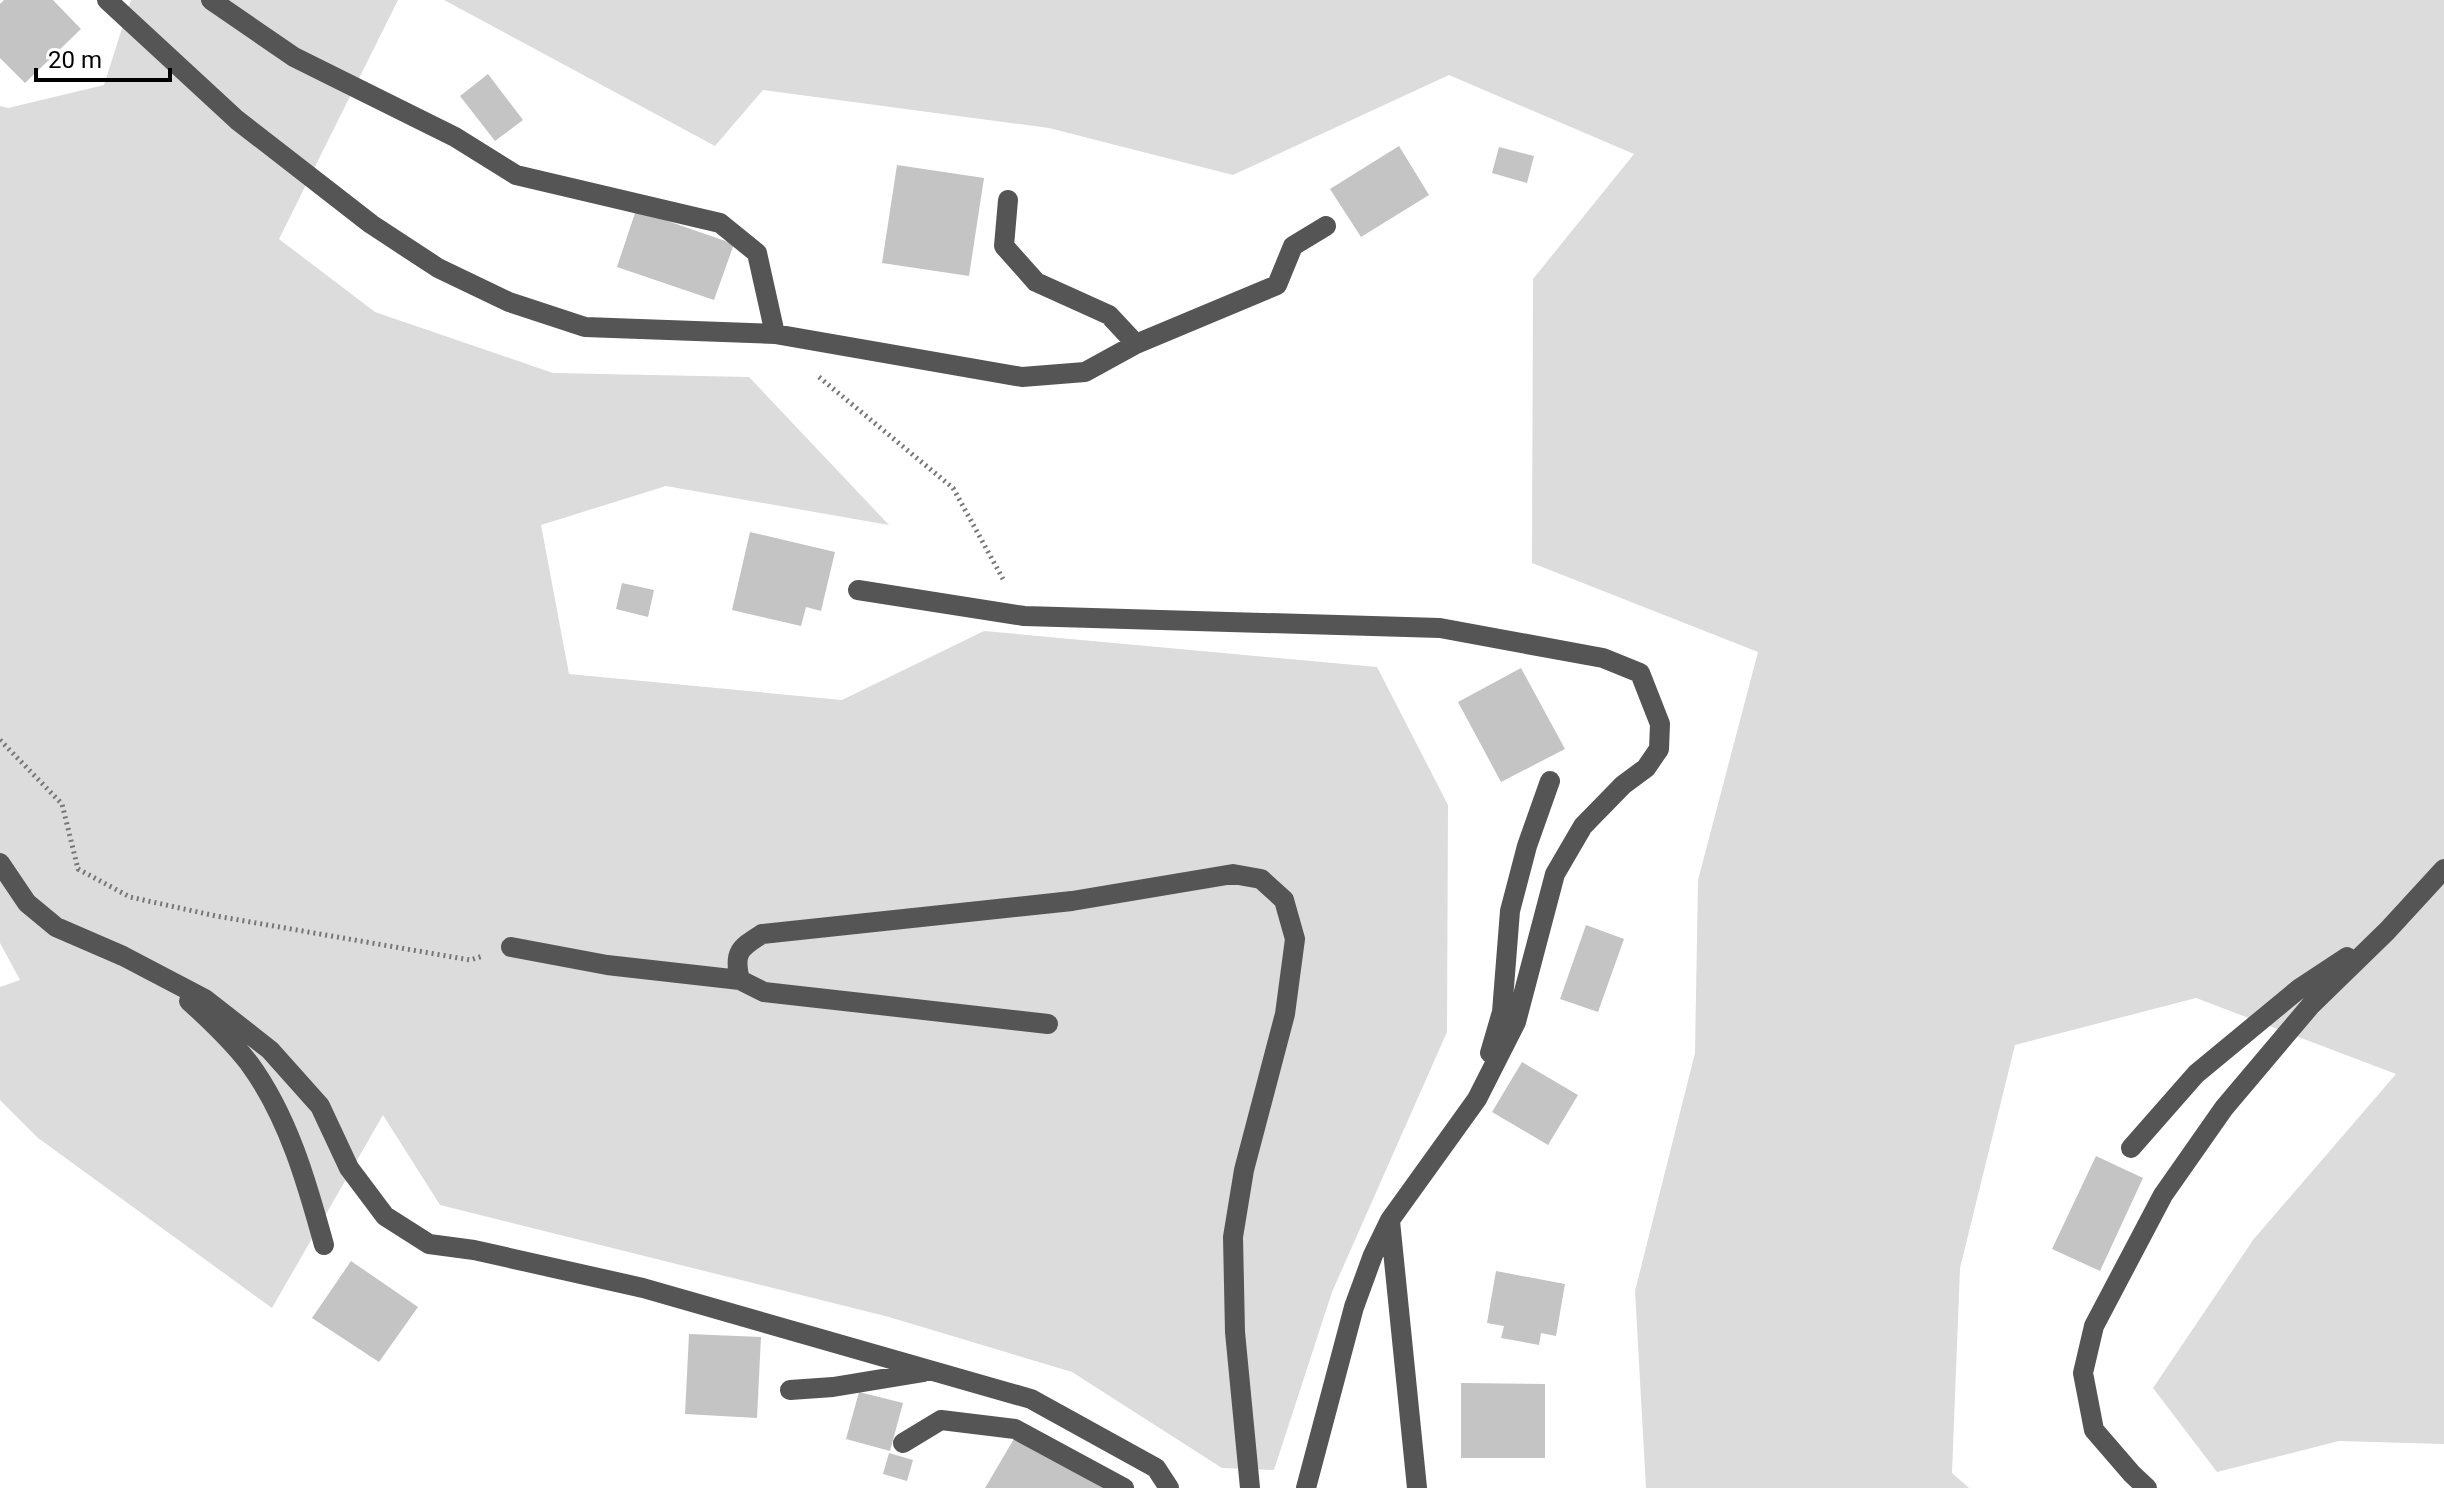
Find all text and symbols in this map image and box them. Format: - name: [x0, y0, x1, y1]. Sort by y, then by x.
- scale bar: [36, 32, 170, 82]
- text: 20 m: [48, 46, 102, 74]

